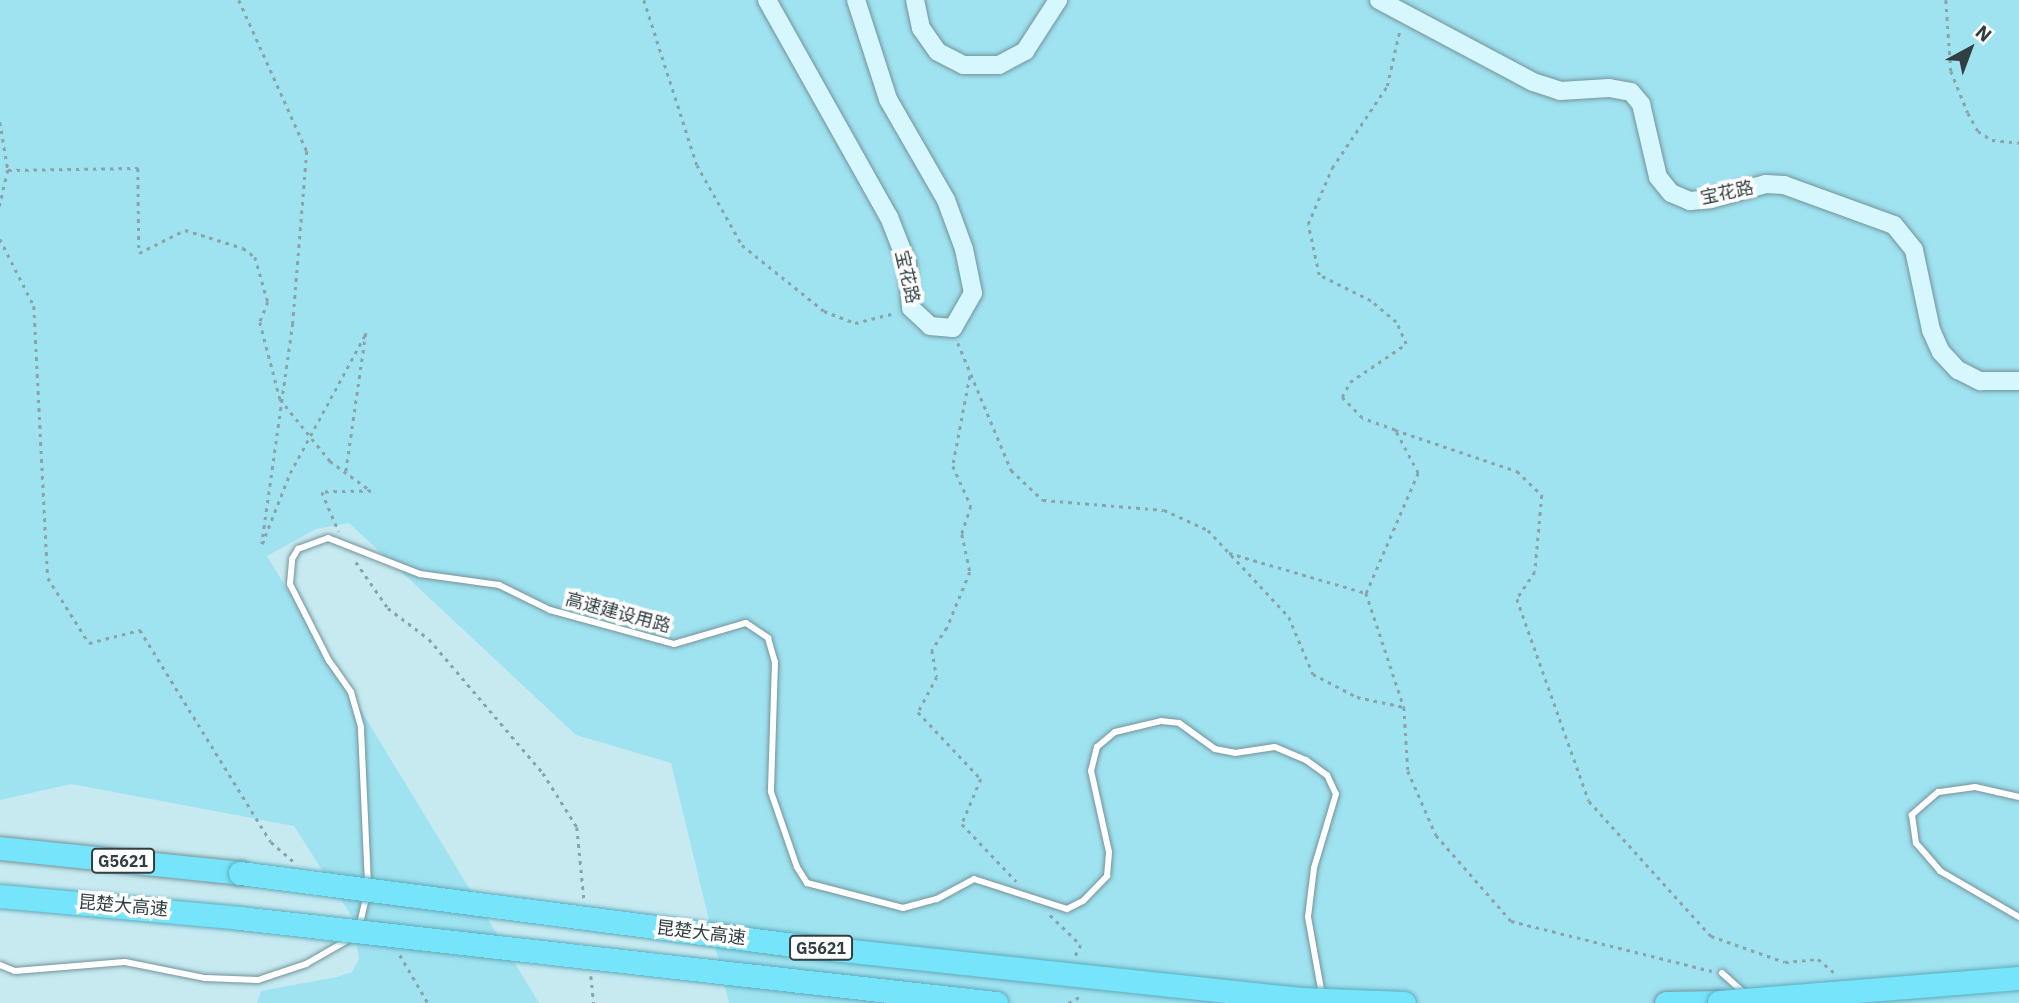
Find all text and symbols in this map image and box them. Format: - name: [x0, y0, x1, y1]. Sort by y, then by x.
- north arrow: [1935, 14, 2005, 84]
- text: N: [1971, 20, 1997, 47]
- street label: 宝花路: [1698, 177, 1756, 209]
- street label: 宝花路: [890, 248, 924, 306]
- street label: 高速建设用路: [563, 589, 673, 637]
- road number: G5621: [90, 848, 156, 874]
- street label: 昆楚大高速: [77, 891, 169, 921]
- street label: 昆楚大高速: [655, 917, 747, 949]
- road number: G5621: [788, 936, 854, 960]

